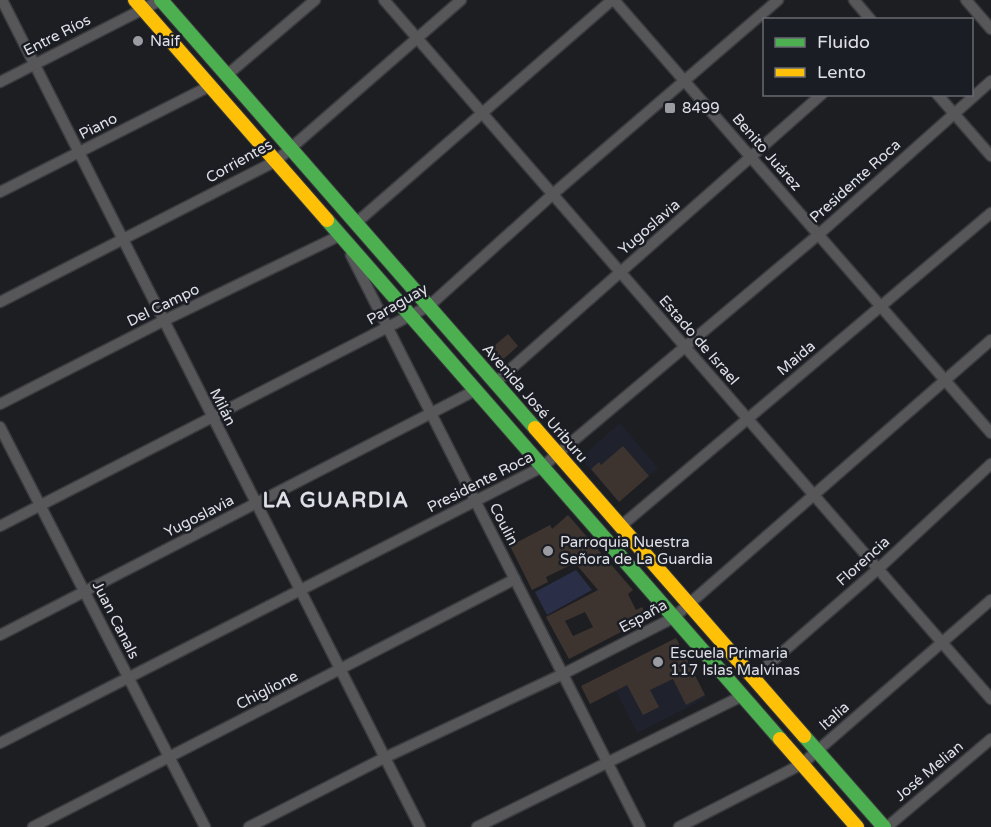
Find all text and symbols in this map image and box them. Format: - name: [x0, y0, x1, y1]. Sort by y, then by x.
- street label: Entre Ríos: [20, 10, 94, 60]
- legend: [763, 18, 973, 96]
- text: Fluido: [817, 31, 870, 53]
- place label: Naif: [150, 32, 180, 50]
- marker: Naif: [131, 34, 145, 48]
- text: Lento: [817, 61, 866, 83]
- place label: 8499: [682, 99, 720, 117]
- marker: 8499: [663, 101, 677, 115]
- street label: Piano: [76, 109, 120, 143]
- street label: Benito Juárez: [729, 110, 805, 194]
- street label: Corrientes: [203, 135, 275, 187]
- street label: Presidente Roca: [806, 135, 904, 227]
- street label: Yugoslavia: [615, 195, 683, 259]
- street label: Paraguay: [363, 279, 431, 329]
- street label: Del Campo: [124, 280, 202, 330]
- street label: Estado de Israel: [655, 292, 743, 388]
- street label: Maida: [773, 337, 819, 379]
- street label: Avenida José Uriburu: [479, 340, 591, 466]
- street label: Milán: [206, 385, 240, 429]
- street label: Presidente Roca: [424, 448, 536, 516]
- district label: LA GUARDIA: [262, 488, 410, 513]
- street label: Yugoslavia: [161, 491, 237, 541]
- street label: Coulin: [486, 500, 522, 548]
- place label: Parroquia Nuestra Señora de La Guardia: [560, 533, 713, 568]
- street label: Florencia: [833, 533, 893, 589]
- marker: Parroquia Nuestra Señora de La Guardia: [541, 544, 555, 558]
- street label: Juan Canals: [89, 578, 143, 662]
- street label: España: [616, 595, 670, 637]
- place label: Escuela Primaria 117 Islas Malvinas: [670, 644, 800, 679]
- marker: Escuela Primaria 117 Islas Malvinas: [651, 655, 665, 669]
- street label: Chiglione: [233, 667, 301, 713]
- street label: Italia: [815, 698, 853, 734]
- street label: José Melian: [891, 737, 967, 805]

